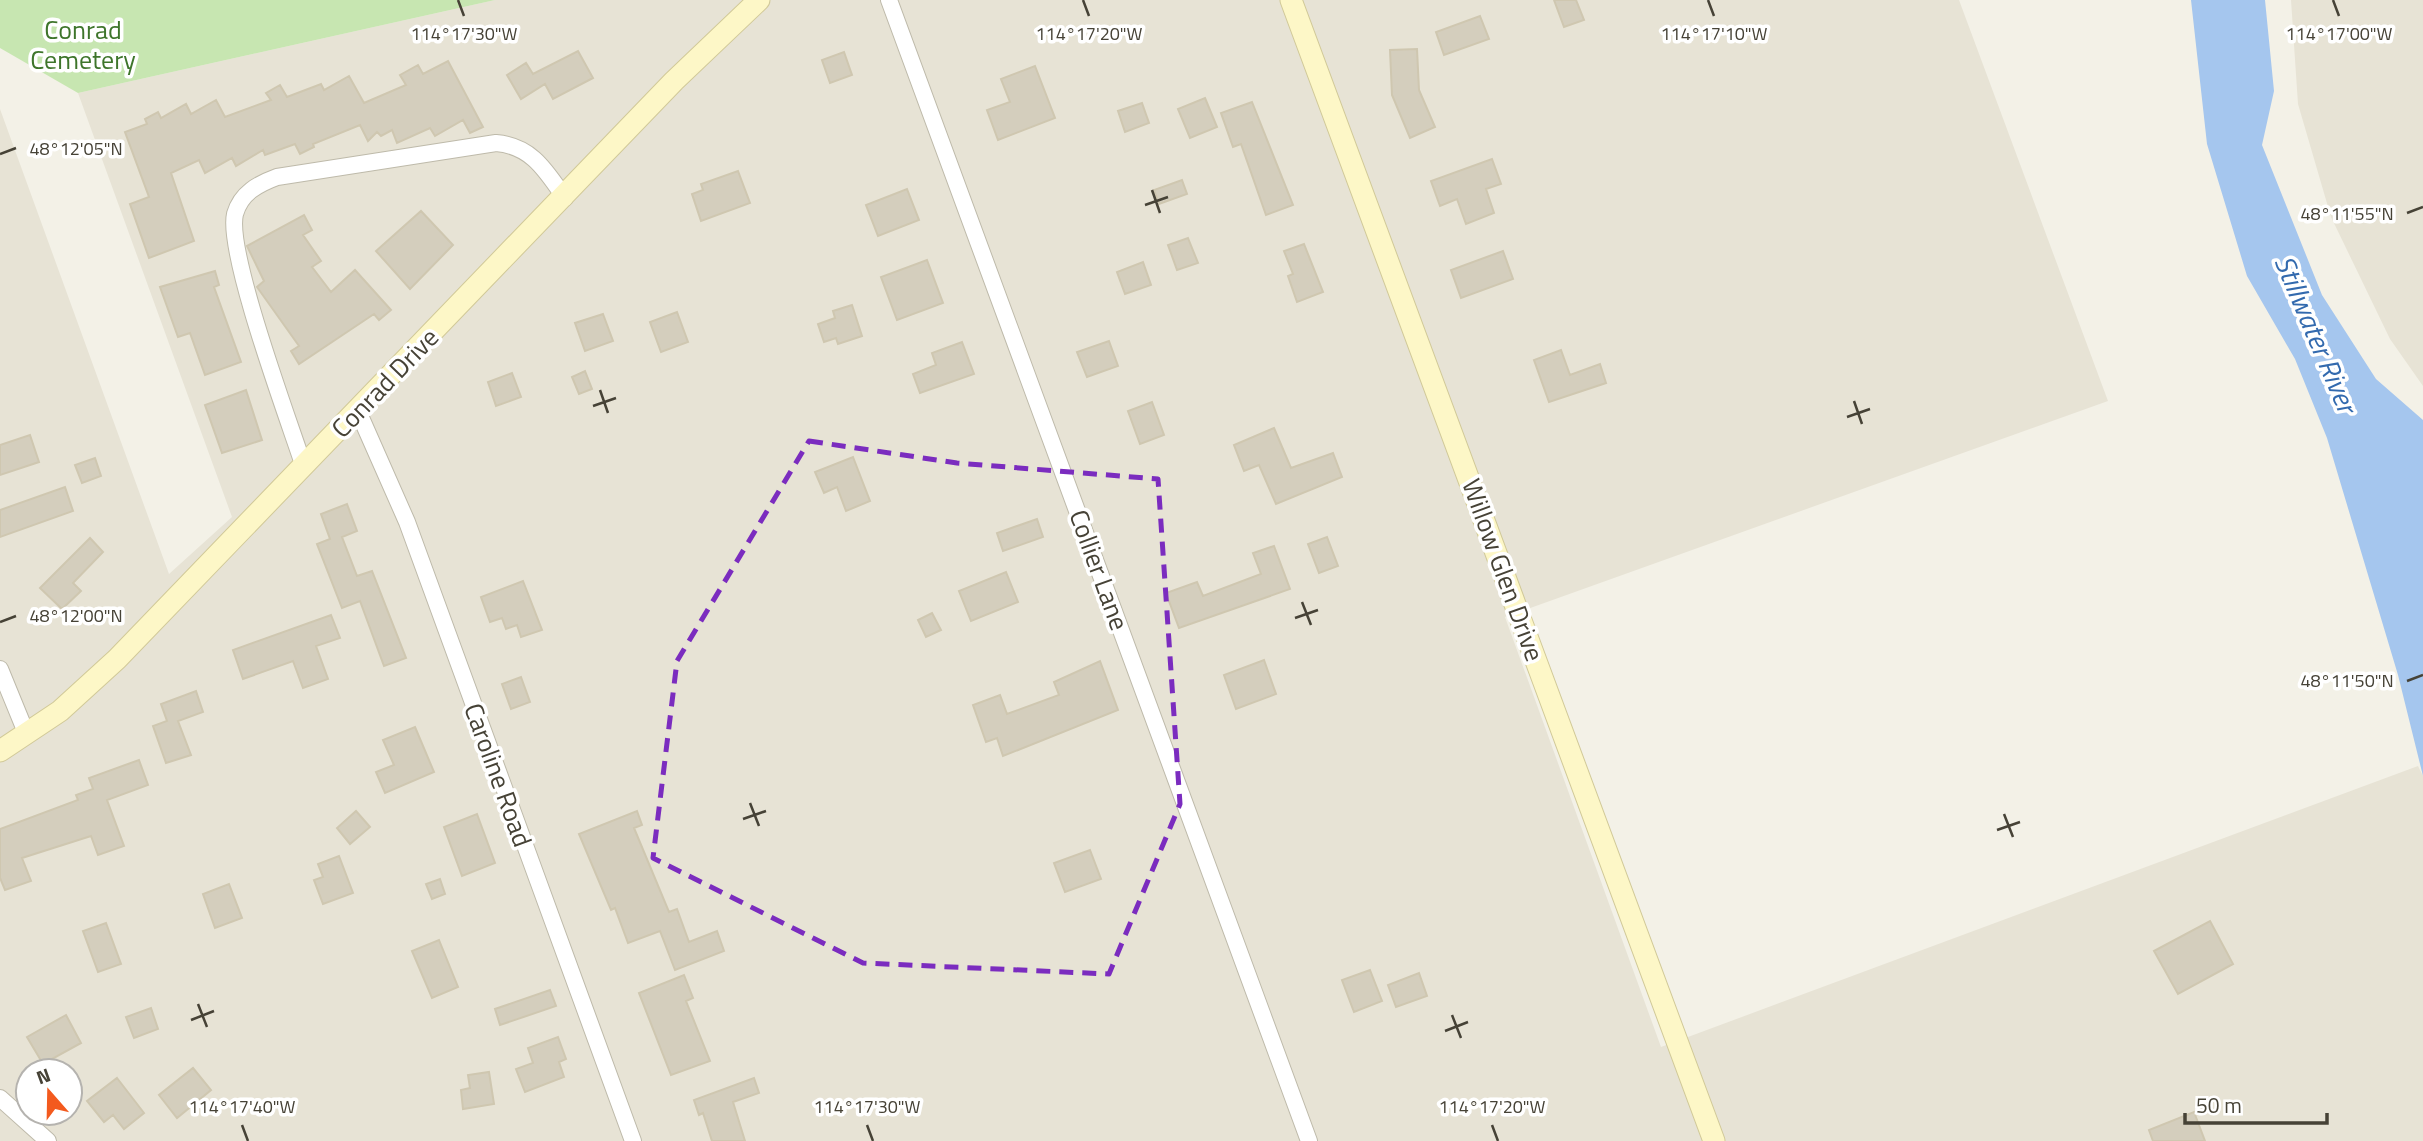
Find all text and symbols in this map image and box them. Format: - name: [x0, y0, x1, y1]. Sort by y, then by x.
- park label: Conrad Cemetery: [30, 10, 136, 79]
- text: 114°17'30"W: [410, 20, 518, 47]
- text: 114°17'20"W: [1035, 20, 1143, 47]
- text: 114°17'10"W: [1660, 20, 1768, 47]
- text: 114°17'00"W: [2285, 20, 2393, 47]
- text: 48°12'05"N: [29, 135, 123, 162]
- text: 48°11'55"N: [2300, 200, 2394, 227]
- water label: Stillwater River: [2264, 248, 2370, 422]
- street label: Conrad Drive: [322, 319, 447, 447]
- street label: Willow Glen Drive: [1452, 473, 1555, 667]
- street label: Collier Lane: [1060, 504, 1139, 636]
- text: 48°12'00"N: [29, 602, 123, 629]
- text: 48°11'50"N: [2300, 667, 2394, 694]
- street label: Caroline Road: [454, 697, 543, 852]
- north arrow: [14, 1057, 84, 1127]
- text: N: [32, 1060, 54, 1091]
- scale bar: [2185, 1082, 2327, 1126]
- text: 50 m: [2196, 1089, 2242, 1121]
- text: 114°17'40"W: [188, 1093, 296, 1120]
- text: 114°17'30"W: [813, 1093, 921, 1120]
- text: 114°17'20"W: [1438, 1093, 1546, 1120]

